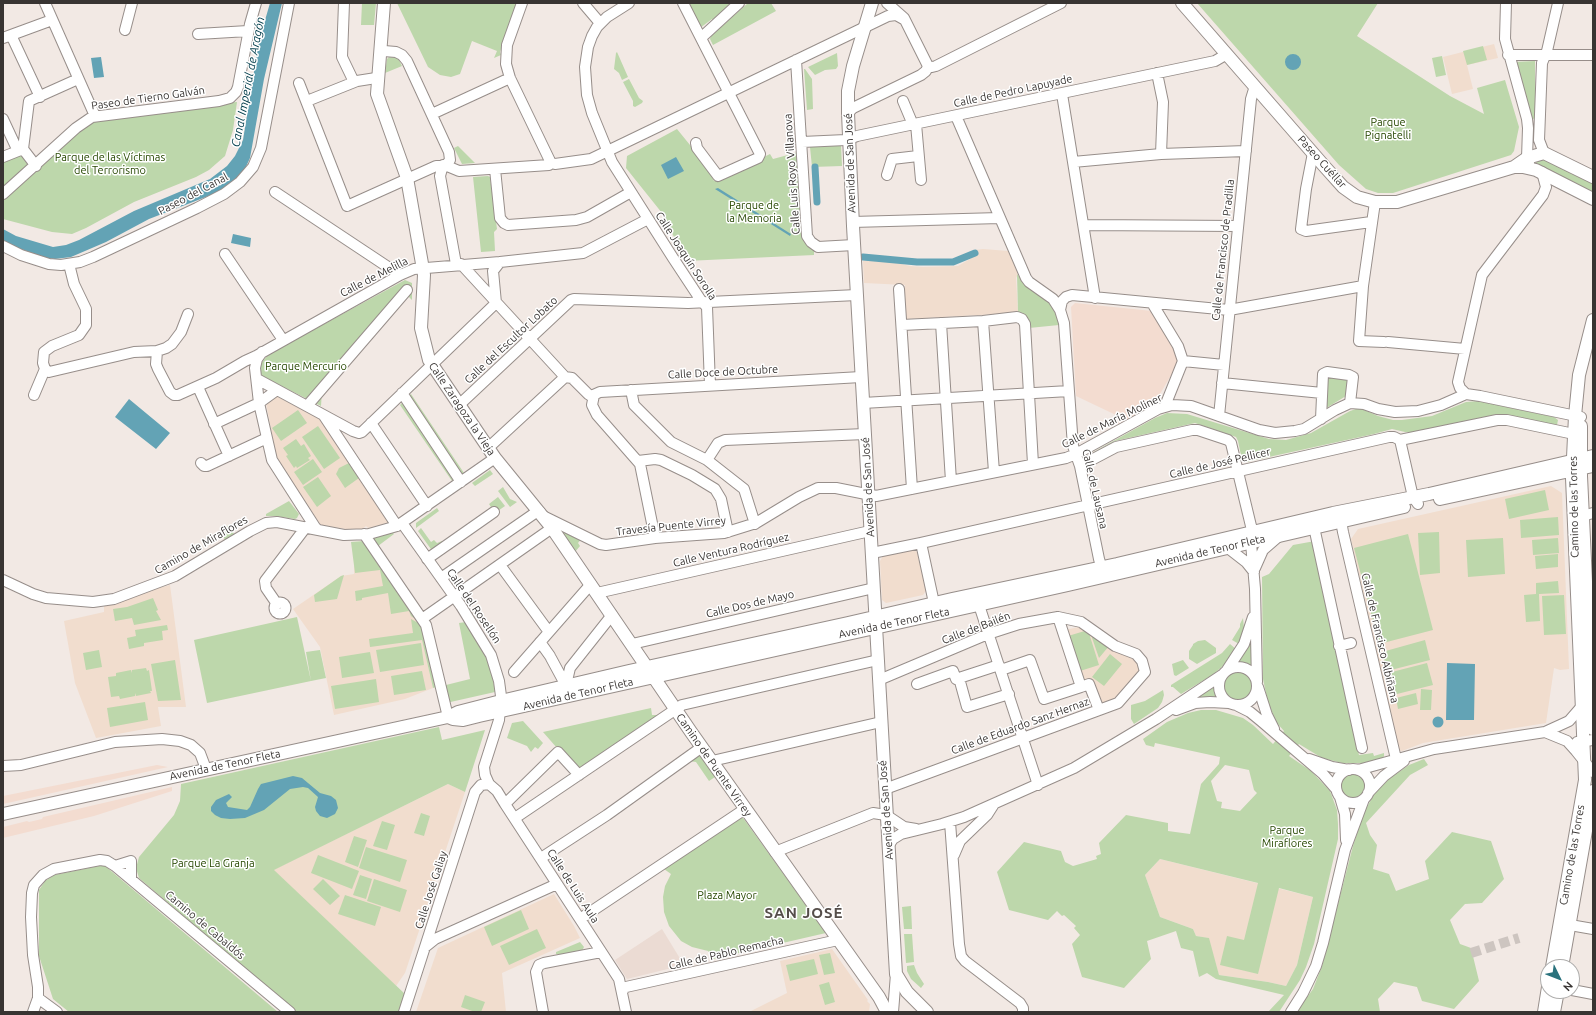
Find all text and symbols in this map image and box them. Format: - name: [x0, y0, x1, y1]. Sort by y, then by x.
- water label: Canal Imperial de Aragón: [228, 16, 268, 148]
- street label: Calle de Pedro Lapuyade: [952, 72, 1074, 110]
- street label: Paseo de Tierno Galván: [90, 83, 206, 113]
- street label: Calle Luis Royo Villanova: [781, 113, 803, 235]
- street label: Avenida de San José: [842, 113, 858, 213]
- park label: Parque Pignatelli: [1365, 115, 1411, 141]
- street label: Paseo Cuéllar: [1295, 133, 1349, 191]
- park label: Parque de las Víctimas del Terrorismo: [55, 150, 165, 176]
- street label: Paseo del Canal: [156, 170, 230, 218]
- street label: Calle de Francisco de Pradilla: [1209, 179, 1237, 321]
- park label: Parque de la Memoria: [726, 198, 782, 224]
- street label: Calle Joaquín Sorolla: [653, 209, 719, 303]
- street label: Calle de Melilla: [338, 254, 410, 300]
- street label: Calle del Escultor Lobato: [462, 294, 560, 386]
- park label: Parque Mercurio: [265, 359, 347, 373]
- street label: Calle Zaragoza la Vieja: [426, 360, 498, 458]
- street label: Calle Doce de Octubre: [667, 363, 779, 381]
- street label: Calle de María Moliner: [1060, 391, 1164, 451]
- street label: Avenida de San José: [859, 437, 877, 537]
- street label: Calle de José Pellicer: [1168, 445, 1272, 481]
- street label: Calle de Lausana: [1079, 448, 1111, 530]
- street label: Camino de las Torres: [1567, 456, 1581, 558]
- street label: Camino de Miraflores: [152, 513, 250, 577]
- street label: Travesía Puente Virrey: [615, 514, 727, 538]
- street label: Calle Ventura Rodríguez: [672, 530, 790, 570]
- street label: Avenida de Tenor Fleta: [1154, 532, 1266, 570]
- street label: Calle del Rosellón: [444, 566, 504, 646]
- street label: Calle de Francisco Albiñana: [1359, 572, 1401, 704]
- street label: Calle Dos de Mayo: [705, 587, 795, 621]
- street label: Avenida de Tenor Fleta: [837, 605, 951, 641]
- street label: Calle de Bailén: [940, 609, 1012, 647]
- street label: Avenida de Tenor Fleta: [522, 675, 634, 713]
- street label: Calle de Eduardo Sanz Hernaz: [949, 695, 1091, 757]
- street label: Camino de Puente Virrey: [673, 711, 755, 819]
- street label: Avenida de Tenor Fleta: [168, 747, 282, 783]
- street label: Avenida de San José: [876, 760, 896, 860]
- street label: Camino de las Torres: [1557, 804, 1587, 906]
- park label: Parque Miraflores: [1262, 823, 1312, 849]
- street label: Calle de Luis Aula: [544, 847, 602, 925]
- street label: Calle José Galiay: [412, 849, 450, 931]
- park label: Parque La Granja: [171, 856, 255, 870]
- street label: Camino de Cabaldós: [163, 888, 247, 962]
- park label: Plaza Mayor: [697, 888, 757, 902]
- district label: SAN JOSÉ: [765, 904, 843, 922]
- street label: Calle de Pablo Remacha: [667, 933, 785, 973]
- north arrow: [1540, 959, 1580, 999]
- text: N: [1561, 979, 1575, 994]

